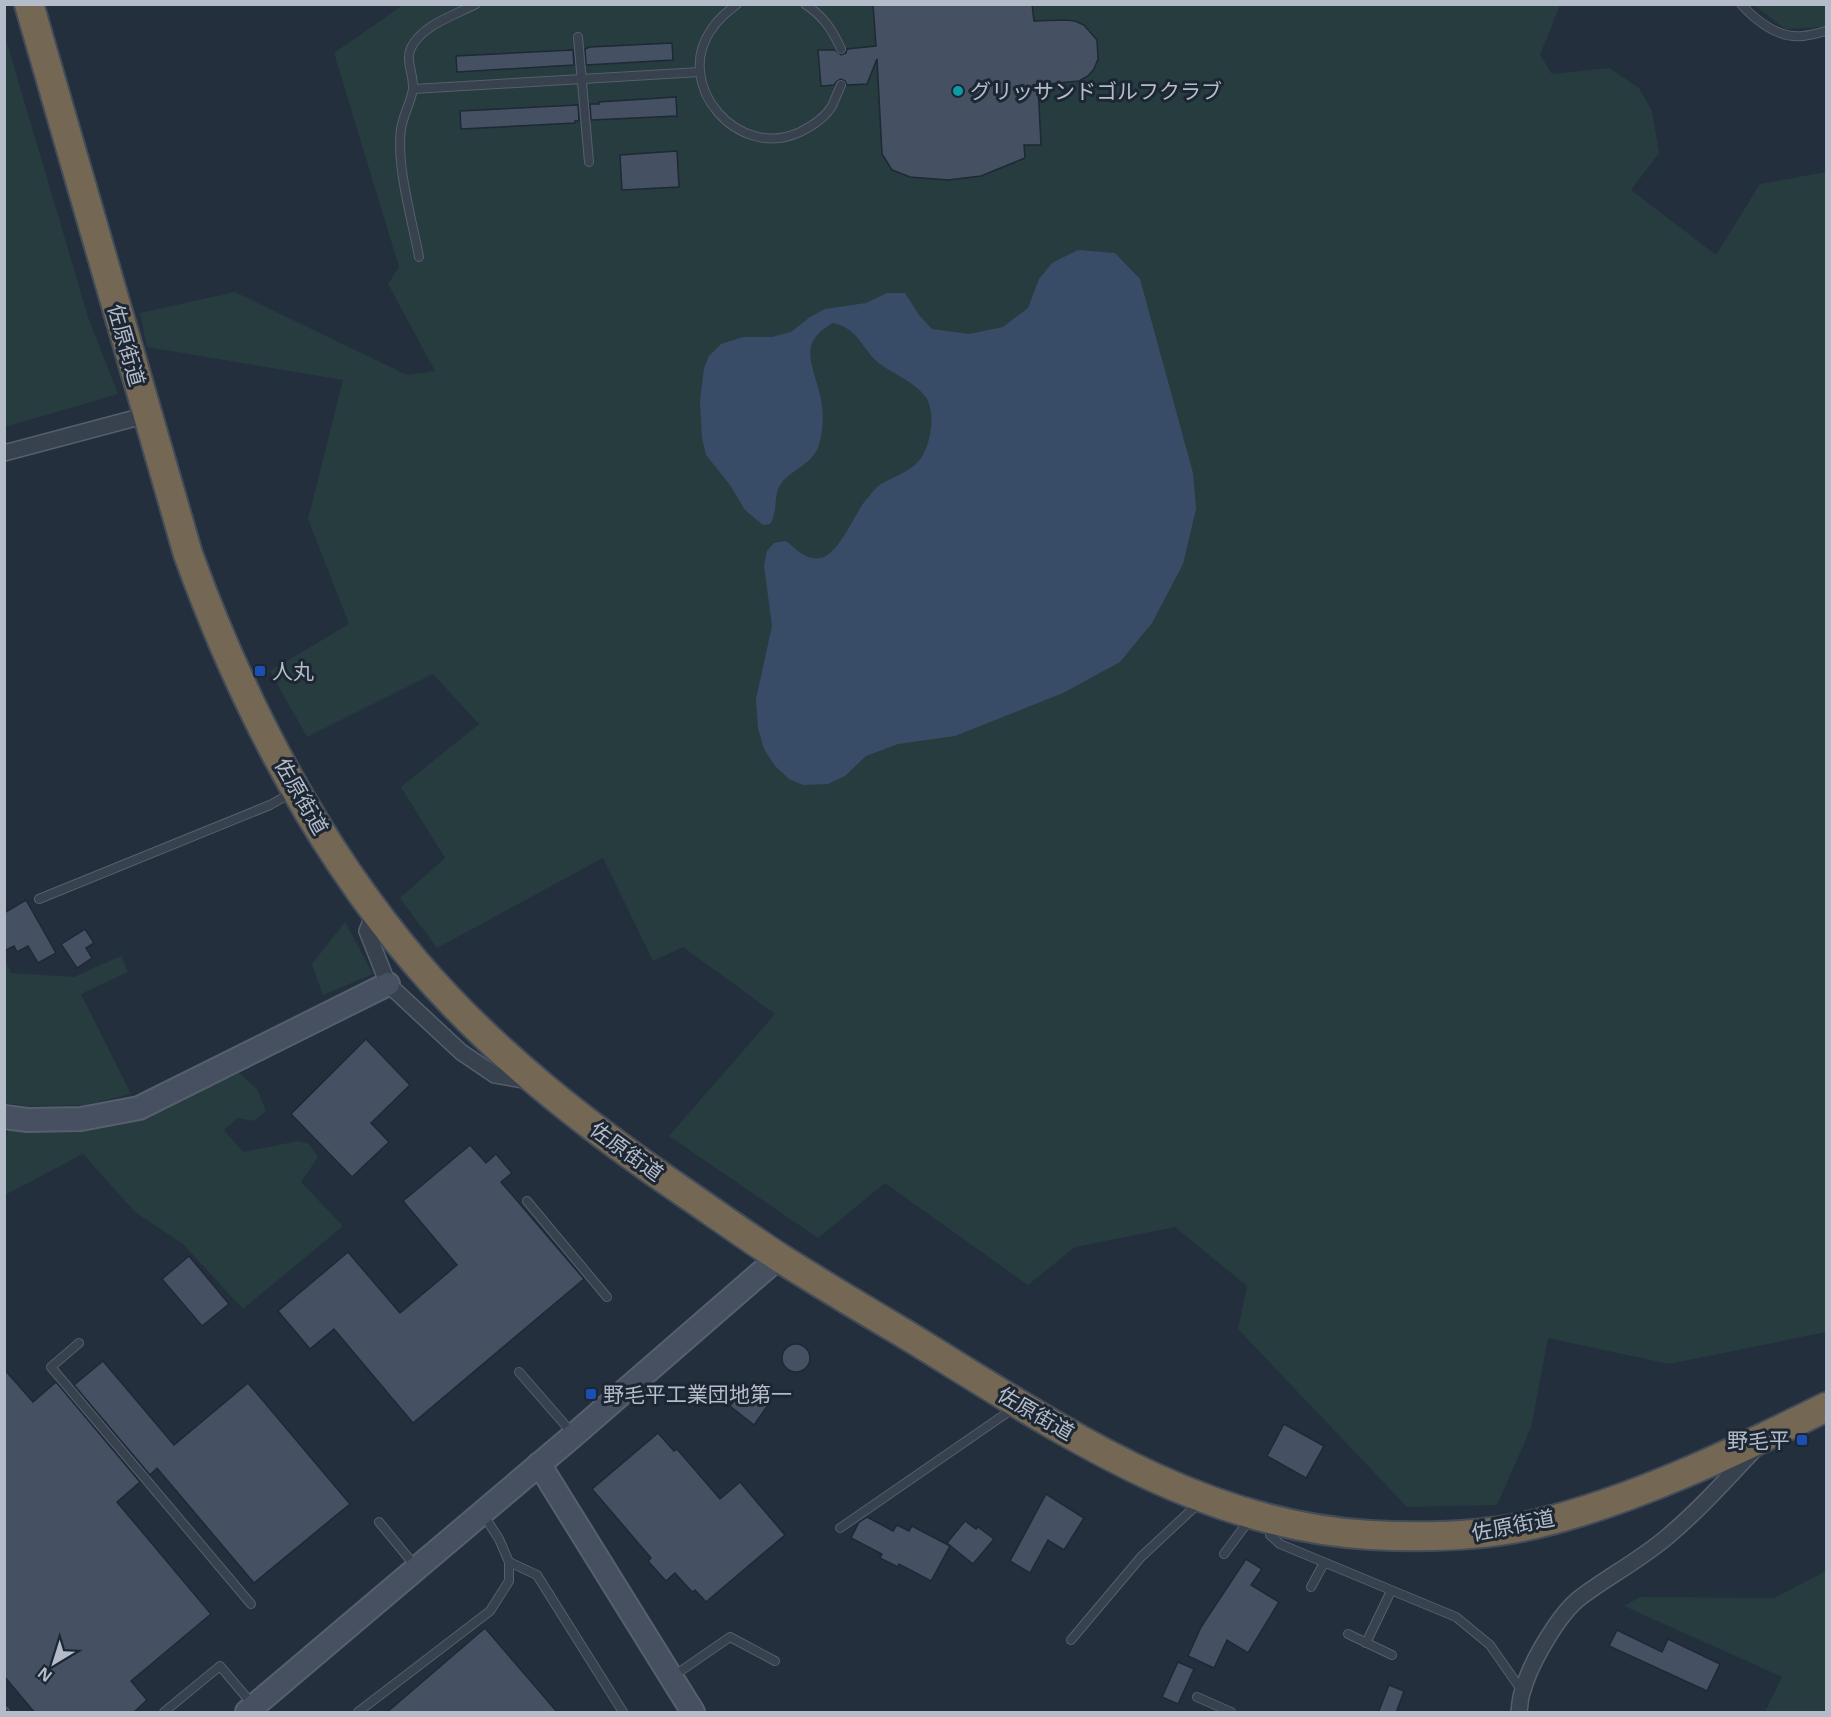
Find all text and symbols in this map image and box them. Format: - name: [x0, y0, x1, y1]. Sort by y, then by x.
- place label: グリッサンドゴルフクラブ: [970, 77, 1222, 105]
- marker: グリッサンドゴルフクラブ: [951, 84, 965, 98]
- street label: 佐原街道: [102, 301, 152, 389]
- place label: 人丸: [272, 657, 314, 685]
- marker: 人丸: [253, 664, 267, 678]
- street label: 佐原街道: [269, 753, 335, 839]
- street label: 佐原街道: [585, 1115, 669, 1187]
- place label: 野毛平工業団地第一: [603, 1380, 792, 1408]
- street label: 佐原街道: [993, 1380, 1079, 1446]
- marker: 野毛平工業団地第一: [584, 1387, 598, 1401]
- place label: 野毛平: [1727, 1426, 1790, 1454]
- marker: 野毛平: [1795, 1433, 1809, 1447]
- street label: 佐原街道: [1469, 1503, 1557, 1547]
- north arrow: [24, 1633, 84, 1693]
- text: N: [33, 1662, 57, 1687]

